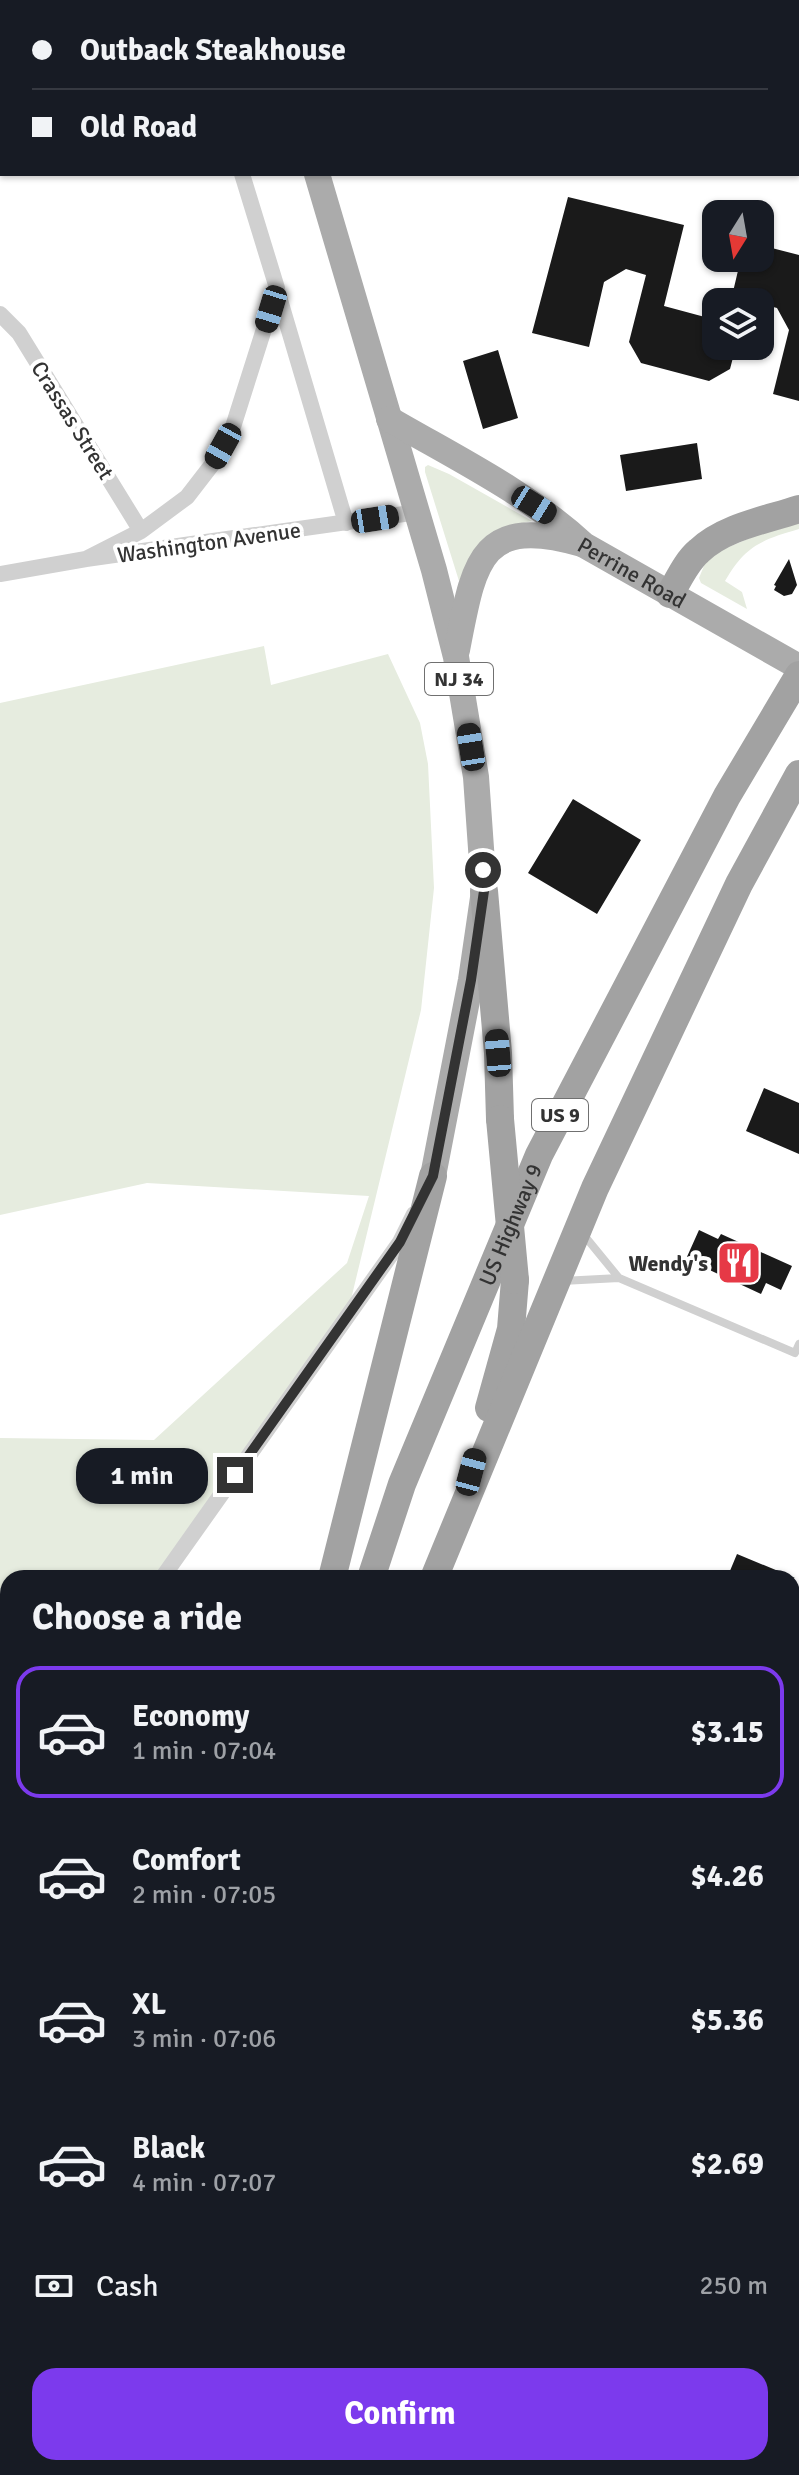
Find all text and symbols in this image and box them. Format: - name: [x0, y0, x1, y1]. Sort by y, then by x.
- text: Outback Steakhouse: [80, 32, 346, 69]
- text: Old Road: [80, 109, 197, 146]
- north arrow: [702, 200, 774, 272]
- map controls: [702, 200, 774, 360]
- car: [253, 283, 289, 335]
- button: layers: [702, 288, 774, 360]
- street label: Crassas Street: [25, 356, 120, 485]
- car: [201, 419, 245, 473]
- car: [507, 482, 561, 528]
- car: [349, 503, 401, 535]
- street label: Washington Avenue: [116, 516, 302, 569]
- street label: Perrine Road: [573, 531, 691, 614]
- road number: NJ 34: [425, 663, 493, 695]
- car: [455, 721, 487, 773]
- route start: [465, 852, 501, 888]
- car: [484, 1028, 512, 1078]
- road number: US 9: [532, 1099, 588, 1131]
- street label: US Highway 9: [473, 1160, 548, 1290]
- restaurant icon: Wendy's: [715, 1239, 763, 1287]
- place label: Wendy's: [628, 1250, 708, 1277]
- car: [453, 1446, 489, 1498]
- callout: 1 min: [75, 1447, 207, 1503]
- route end: [217, 1457, 253, 1493]
- text: 1 min: [111, 1460, 173, 1492]
- text: Choose a ride: [32, 1595, 242, 1640]
- icon: car: [36, 1696, 108, 1768]
- text: Economy: [132, 1698, 249, 1735]
- text: $3.15: [691, 1714, 764, 1751]
- text: 1 min · 07:04: [132, 1735, 276, 1767]
- icon: car: [36, 1840, 108, 1912]
- text: Comfort: [132, 1842, 241, 1879]
- text: $4.26: [691, 1858, 764, 1895]
- text: 2 min · 07:05: [132, 1879, 276, 1911]
- icon: car: [36, 1984, 108, 2056]
- text: XL: [132, 1986, 166, 2023]
- text: $5.36: [691, 2002, 764, 2039]
- text: 3 min · 07:06: [132, 2023, 276, 2055]
- icon: car: [36, 2128, 108, 2200]
- text: Black: [132, 2130, 205, 2167]
- text: $2.69: [691, 2146, 764, 2183]
- text: 4 min · 07:07: [132, 2167, 276, 2199]
- icon: cash: [32, 2264, 76, 2308]
- text: Cash: [96, 2268, 159, 2305]
- text: 250 m: [699, 2270, 768, 2302]
- button: Confirm: [32, 2368, 768, 2460]

